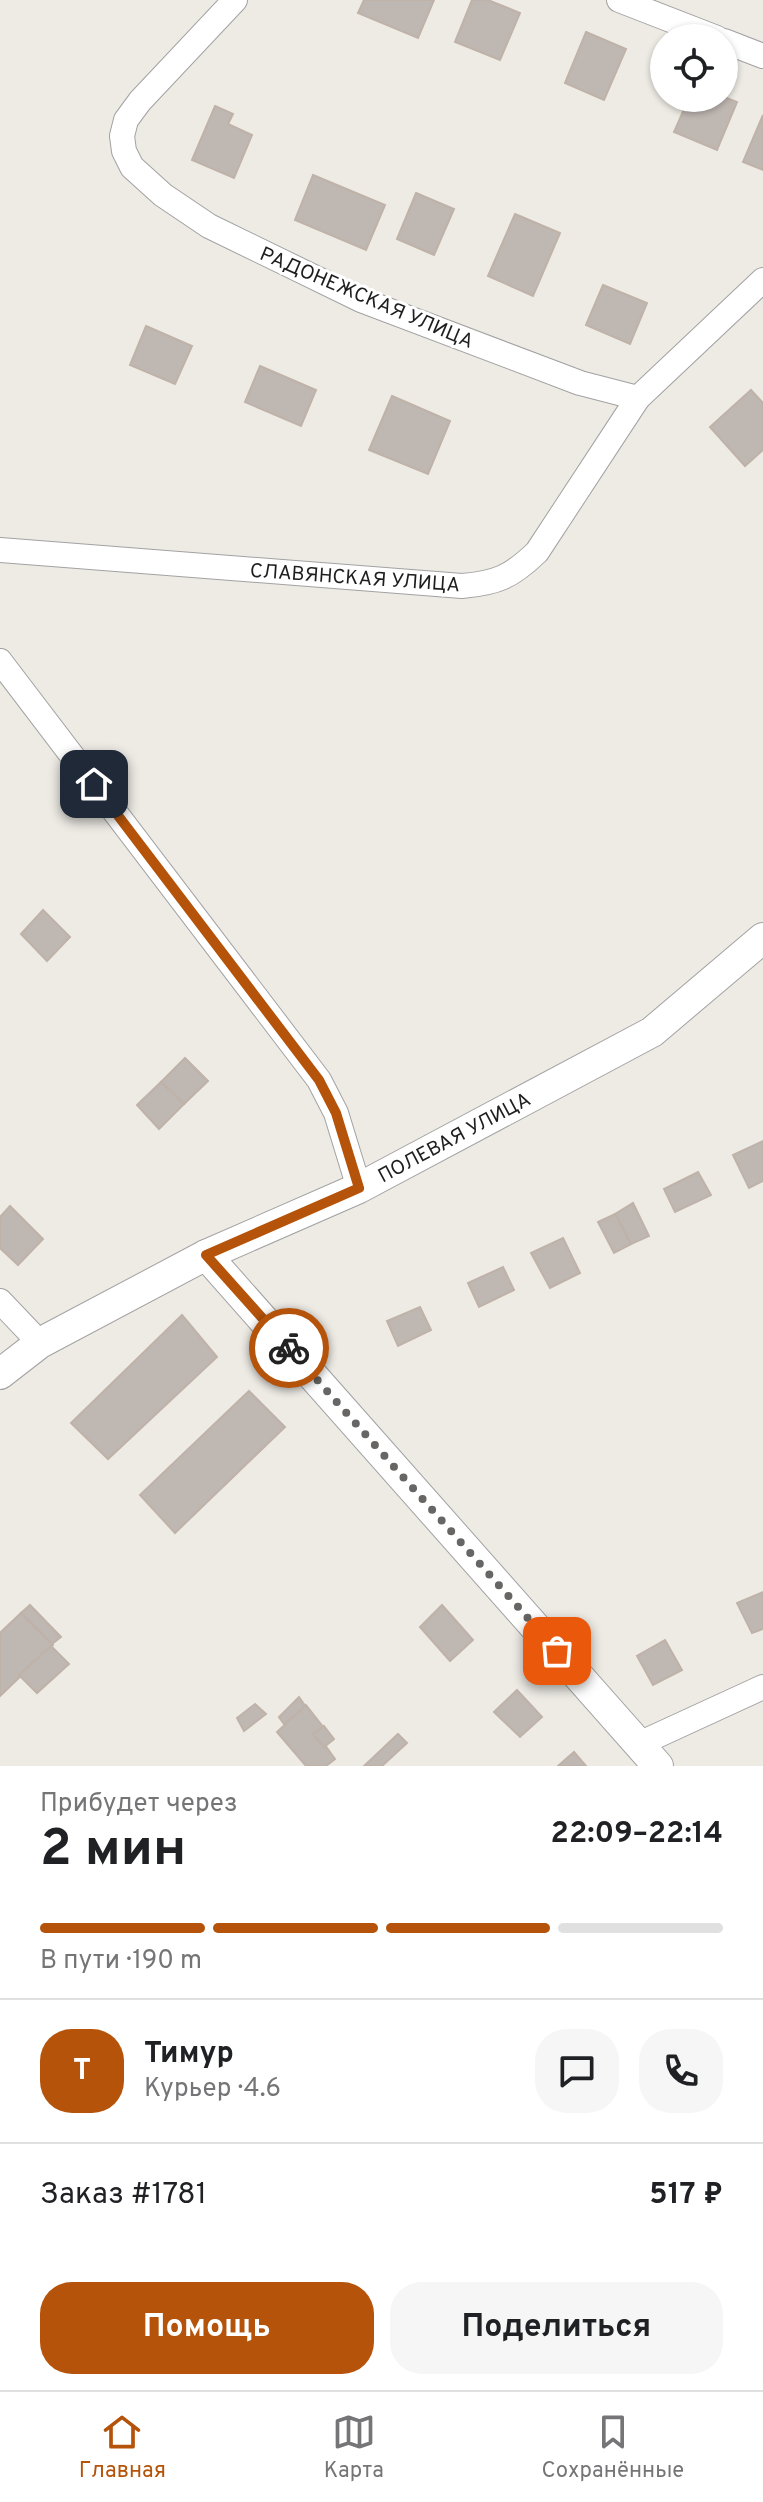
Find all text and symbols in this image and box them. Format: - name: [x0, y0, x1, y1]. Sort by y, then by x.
- map controls: [650, 24, 738, 112]
- button: locate: [650, 24, 738, 112]
- street label: РАДОНЕЖСКАЯ УЛИЦА: [255, 242, 477, 356]
- street label: СЛАВЯНСКАЯ УЛИЦА: [249, 559, 461, 599]
- pin: [60, 750, 128, 818]
- icon: home: [72, 762, 116, 806]
- street label: ПОЛЕВАЯ УЛИЦА: [374, 1088, 536, 1190]
- courier: [249, 1308, 329, 1388]
- icon: bike: [267, 1326, 311, 1370]
- pin: [523, 1617, 591, 1685]
- icon: bag: [535, 1629, 579, 1673]
- text: Прибудет через: [40, 1788, 238, 1821]
- text: 22:09–22:14: [551, 1816, 723, 1853]
- text: 2 мин: [40, 1818, 186, 1884]
- text: В пути · 190 m: [40, 1945, 202, 1978]
- button: chat: [535, 2029, 619, 2113]
- button: phone: [639, 2029, 723, 2113]
- text: Тимур: [144, 2036, 234, 2073]
- text: Т: [73, 2053, 91, 2090]
- text: Курьер · 4.6: [144, 2073, 281, 2106]
- text: Заказ #1781: [40, 2177, 207, 2214]
- text: 517 ₽: [649, 2177, 723, 2214]
- button: Помощь: [40, 2282, 374, 2374]
- button: Поделиться: [390, 2282, 723, 2374]
- tab: Главная: [79, 2410, 166, 2485]
- tab: Карта: [324, 2410, 384, 2485]
- tab: Сохранённые: [542, 2410, 684, 2485]

